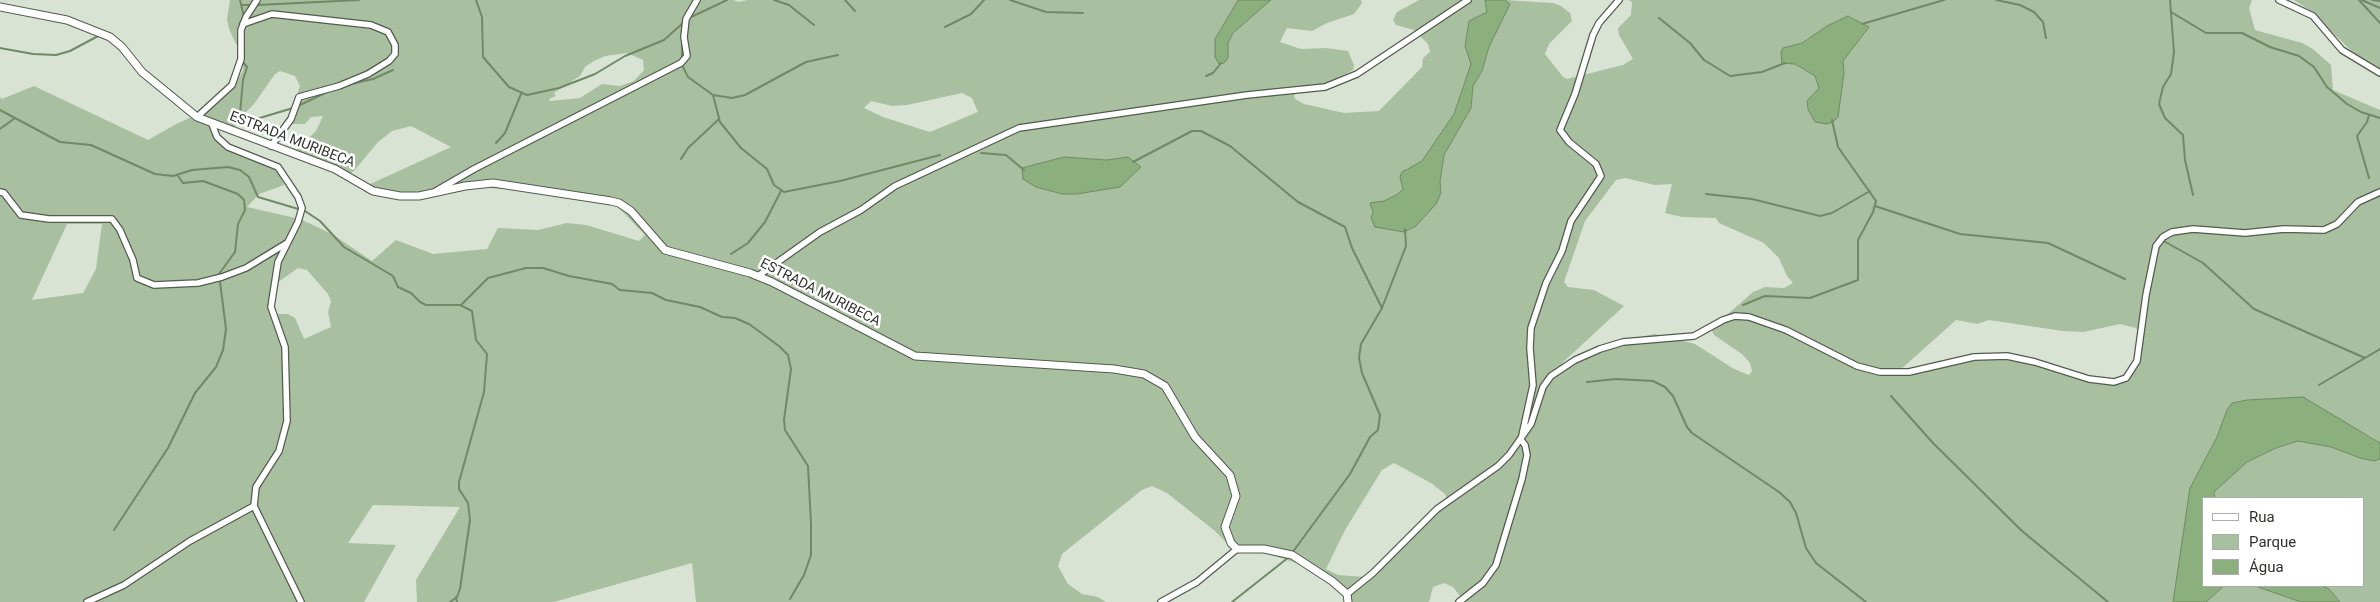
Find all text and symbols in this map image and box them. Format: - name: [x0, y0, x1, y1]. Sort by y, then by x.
- street label: ESTRADA MURIBECA: [227, 108, 357, 172]
- street label: ESTRADA MURIBECA: [757, 255, 883, 331]
- legend: [2202, 497, 2365, 587]
- text: Rua: [2249, 508, 2275, 526]
- text: Parque: [2249, 533, 2296, 551]
- text: Água: [2249, 558, 2284, 576]

